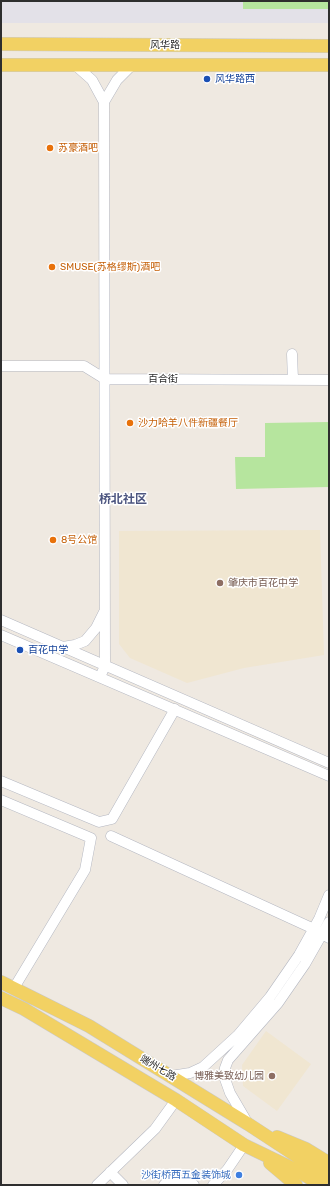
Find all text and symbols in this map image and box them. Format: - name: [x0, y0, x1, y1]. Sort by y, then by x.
- street label: 风华路: [150, 39, 180, 51]
- place label: 风华路西: [215, 73, 255, 85]
- marker: 风华路西: [202, 74, 212, 84]
- place label: 苏豪酒吧: [58, 142, 98, 154]
- marker: 苏豪酒吧: [45, 143, 55, 153]
- place label: SMUSE(苏格缪斯)酒吧: [60, 261, 160, 273]
- marker: SMUSE(苏格缪斯)酒吧: [47, 262, 57, 272]
- street label: 百合街: [148, 373, 178, 385]
- place label: 沙力哈羊八件新疆餐厅: [138, 417, 238, 429]
- marker: 沙力哈羊八件新疆餐厅: [125, 418, 135, 428]
- district label: 桥北社区: [99, 493, 147, 507]
- place label: 8号公馆: [61, 534, 97, 546]
- marker: 8号公馆: [48, 535, 58, 545]
- place label: 肇庆市百花中学: [228, 577, 298, 589]
- marker: 肇庆市百花中学: [215, 578, 225, 588]
- place label: 百花中学: [28, 644, 68, 656]
- marker: 百花中学: [15, 645, 25, 655]
- street label: 端州七路: [138, 1053, 178, 1083]
- place label: 博雅美致幼儿园: [194, 1070, 264, 1082]
- marker: 博雅美致幼儿园: [267, 1071, 277, 1081]
- place label: 沙街桥西五金装饰城: [141, 1169, 231, 1181]
- marker: 沙街桥西五金装饰城: [234, 1170, 244, 1180]

